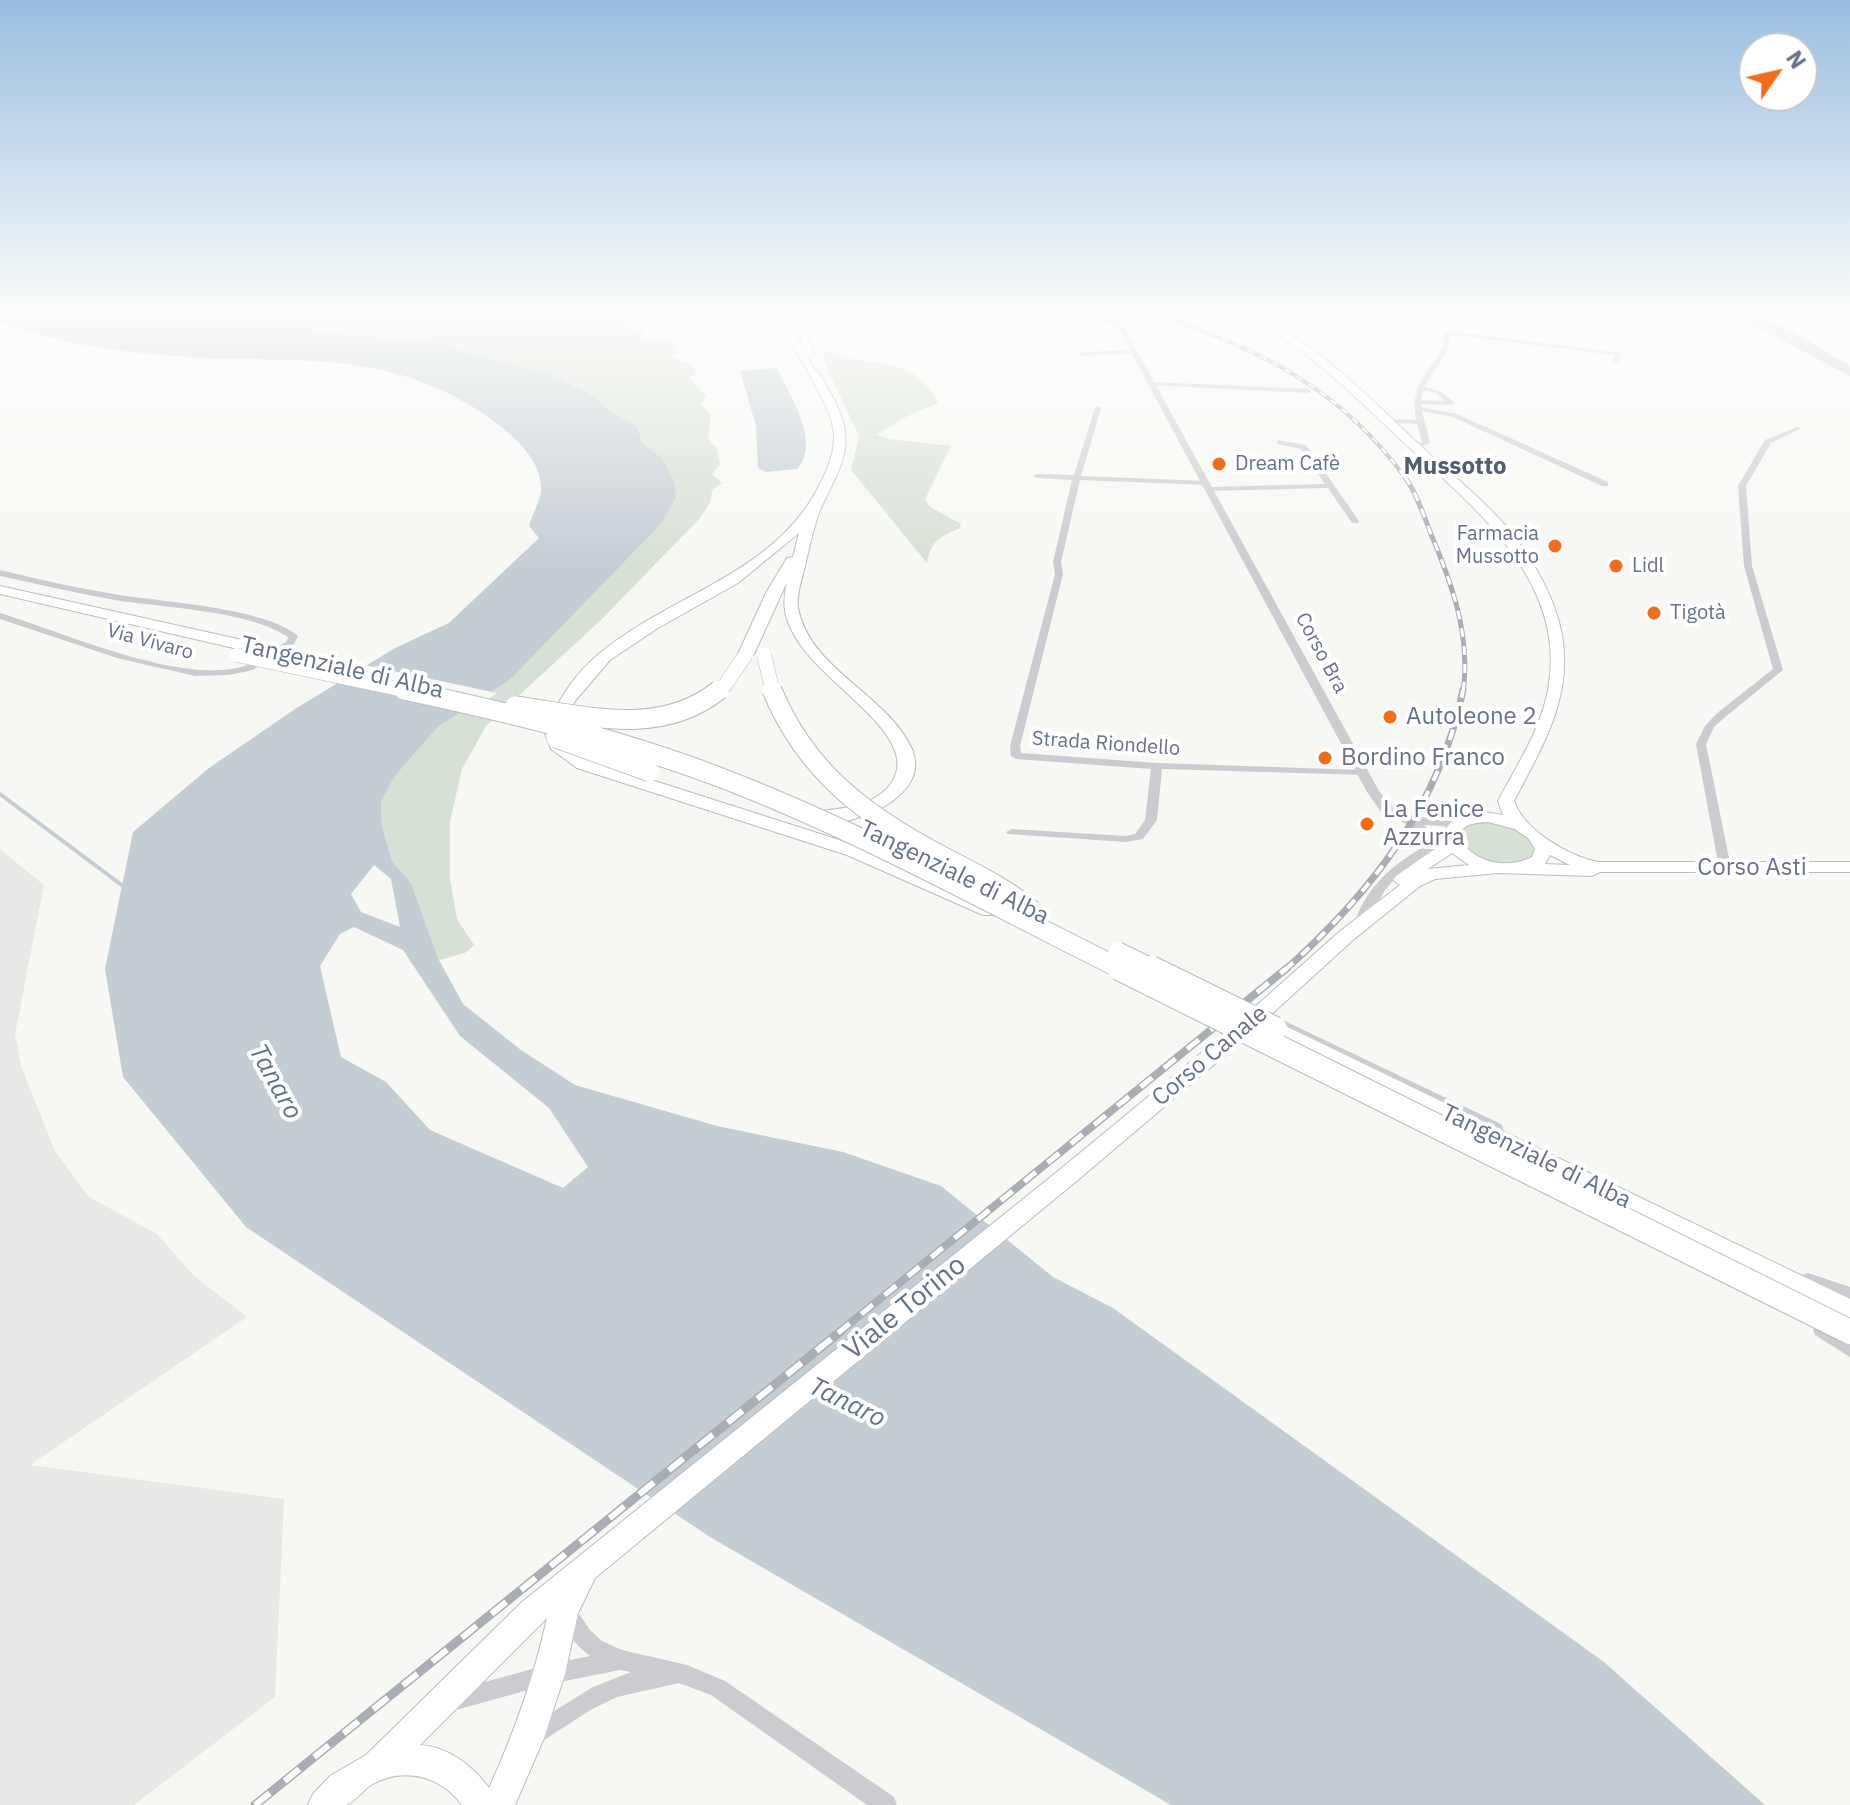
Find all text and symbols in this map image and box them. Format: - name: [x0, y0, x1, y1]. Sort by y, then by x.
- north arrow: [1738, 32, 1818, 112]
- text: N: [1780, 45, 1813, 74]
- place label: Dream Cafè: [1235, 452, 1340, 476]
- district label: Mussotto: [1403, 453, 1507, 481]
- marker: Dream Cafè: [1210, 455, 1228, 473]
- place label: Farmacia Mussotto: [1456, 522, 1539, 569]
- marker: Farmacia Mussotto: [1546, 537, 1564, 555]
- place label: Lidl: [1632, 554, 1664, 578]
- marker: Lidl: [1607, 557, 1625, 575]
- place label: Tigotà: [1670, 601, 1726, 625]
- marker: Tigotà: [1645, 604, 1663, 622]
- street label: Corso Bra: [1290, 609, 1352, 697]
- street label: Via Vivaro: [104, 619, 196, 665]
- street label: Tangenziale di Alba: [238, 631, 446, 705]
- place label: Autoleone 2: [1406, 703, 1537, 731]
- marker: Autoleone 2: [1381, 708, 1399, 726]
- street label: Strada Riondello: [1031, 727, 1181, 761]
- place label: Bordino Franco: [1341, 744, 1505, 772]
- marker: Bordino Franco: [1316, 749, 1334, 767]
- place label: La Fenice Azzurra: [1383, 796, 1484, 852]
- street label: Tangenziale di Alba: [854, 815, 1054, 931]
- marker: La Fenice Azzurra: [1358, 815, 1376, 833]
- street label: Corso Asti: [1697, 854, 1807, 882]
- street label: Corso Canale: [1146, 999, 1274, 1113]
- water label: Tanaro: [242, 1039, 308, 1125]
- street label: Tangenziale di Alba: [1436, 1099, 1636, 1215]
- street label: Viale Torino: [837, 1249, 973, 1367]
- water label: Tanaro: [804, 1371, 890, 1435]

